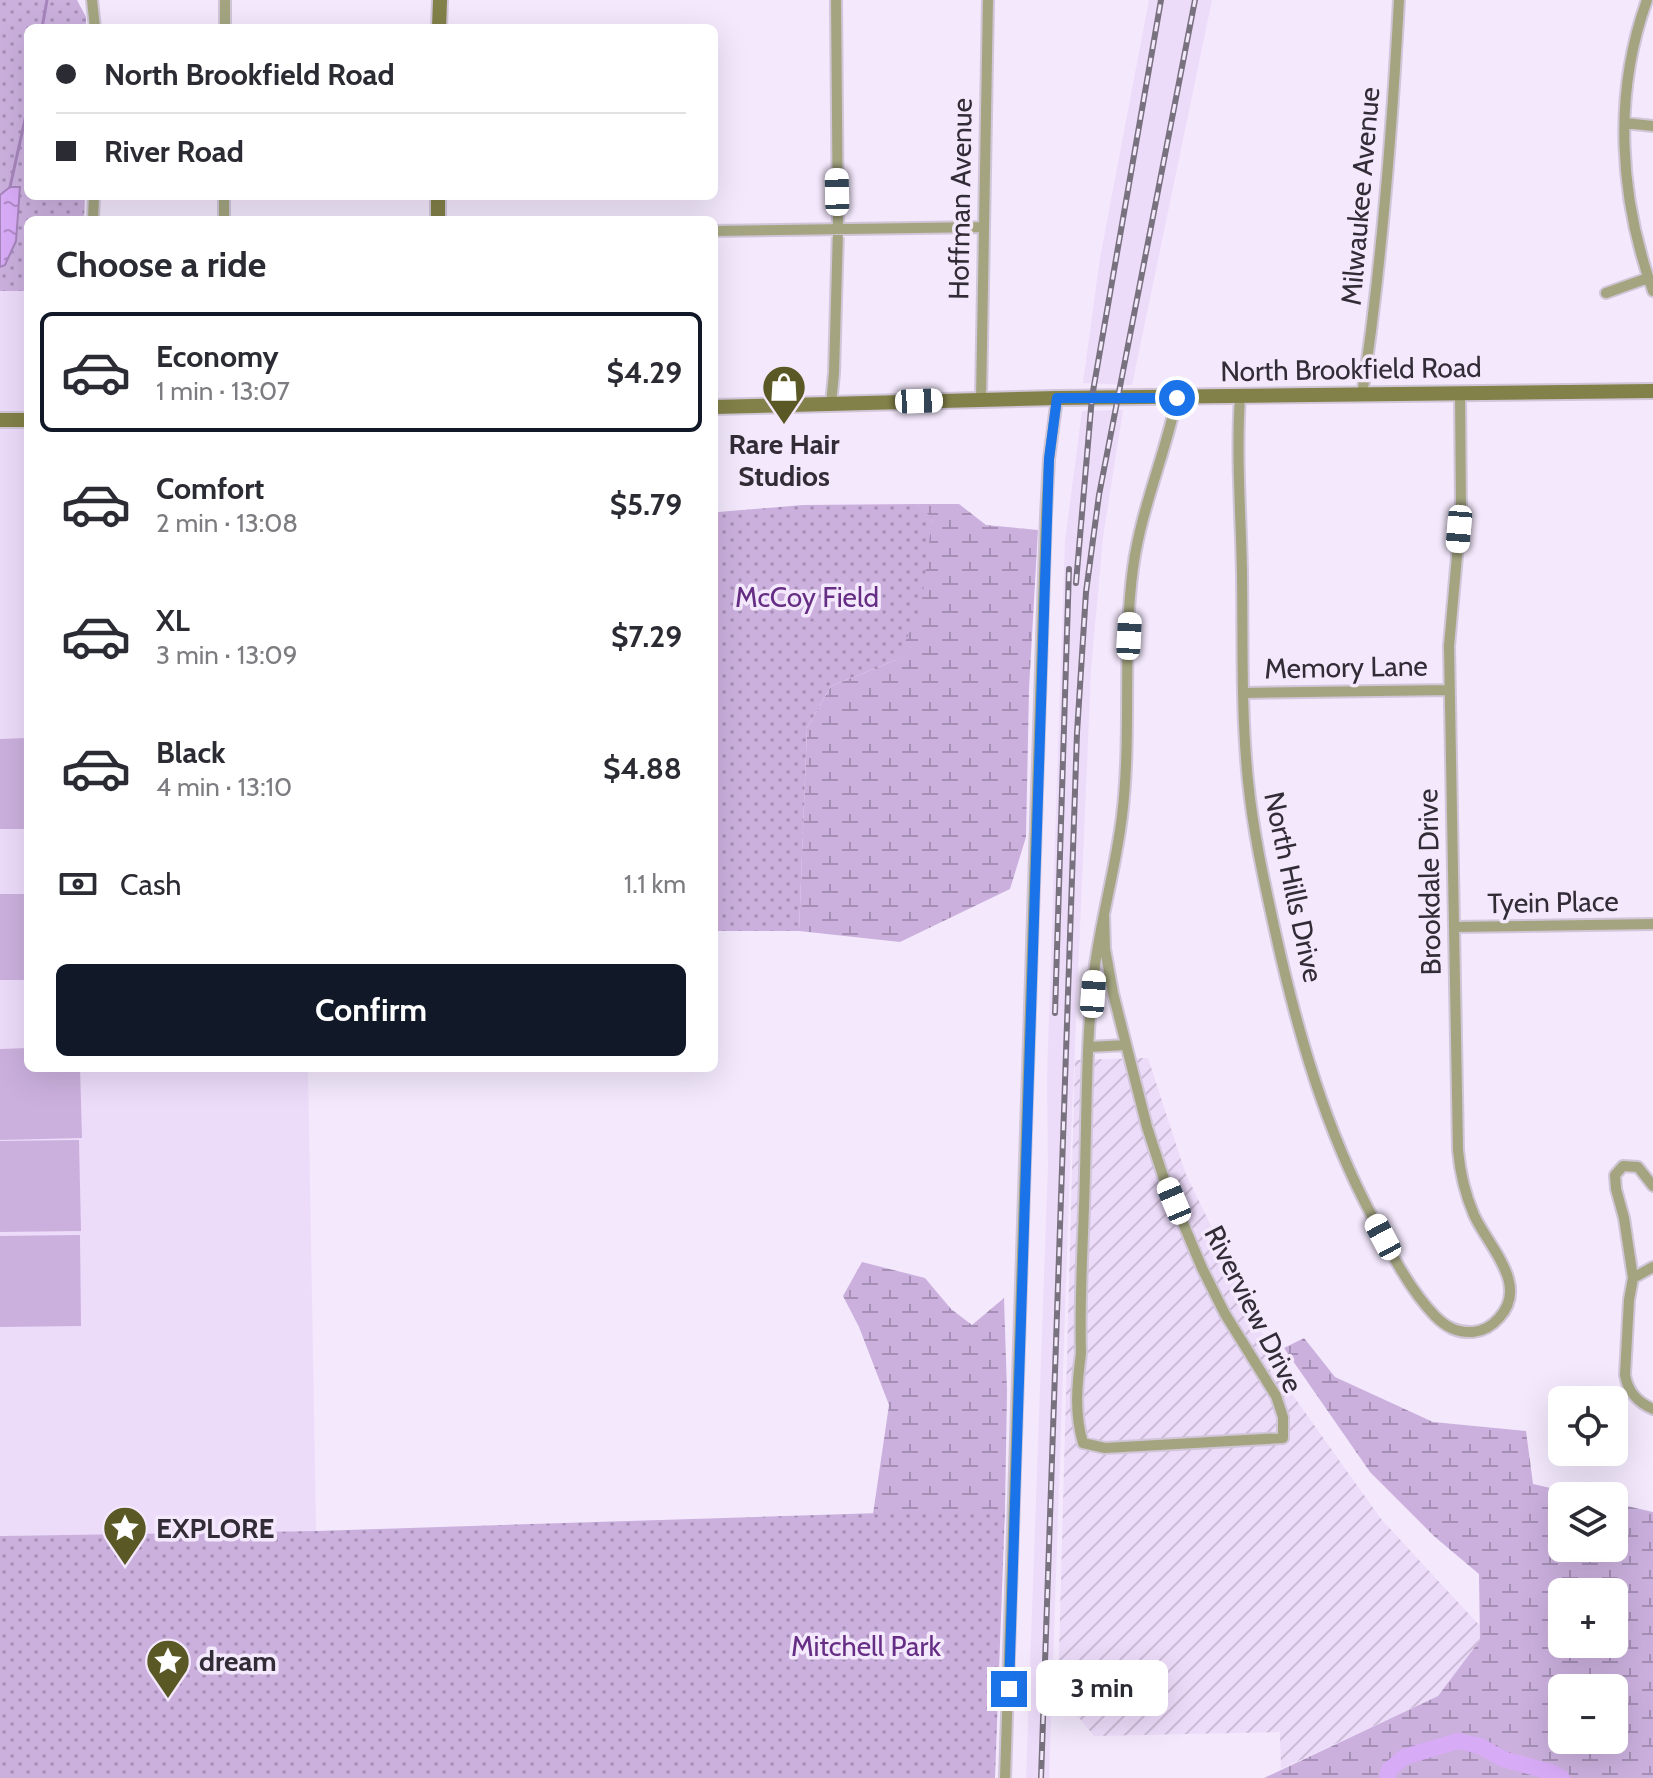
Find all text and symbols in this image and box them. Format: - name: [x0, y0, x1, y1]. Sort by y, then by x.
- text: North Brookfield Road: [104, 56, 395, 93]
- street label: Milwaukee Avenue: [1334, 86, 1386, 306]
- street label: Hoffman Avenue: [941, 98, 979, 300]
- text: River Road: [104, 133, 244, 170]
- car: [825, 168, 849, 216]
- text: Choose a ride: [56, 242, 266, 286]
- icon: car: [60, 336, 132, 408]
- text: Economy: [156, 338, 279, 375]
- street label: North Brookfield Road: [1220, 350, 1482, 388]
- text: $4.29: [607, 354, 682, 391]
- shop icon: Rare Hair Studios: [760, 363, 808, 426]
- text: 1 min · 13:07: [156, 375, 290, 407]
- route start: [1159, 380, 1195, 416]
- car: [895, 388, 943, 414]
- place label: Rare Hair Studios: [728, 427, 840, 493]
- icon: car: [60, 468, 132, 540]
- text: Comfort: [156, 470, 264, 507]
- text: $5.79: [610, 486, 682, 523]
- car: [1445, 504, 1473, 554]
- text: 2 min · 13:08: [156, 507, 298, 539]
- park label: McCoy Field: [735, 580, 879, 614]
- icon: car: [60, 600, 132, 672]
- text: XL: [156, 602, 190, 639]
- car: [1116, 611, 1142, 661]
- text: $7.29: [611, 618, 682, 655]
- text: 3 min · 13:09: [156, 639, 298, 671]
- street label: Memory Lane: [1264, 649, 1428, 685]
- icon: car: [60, 732, 132, 804]
- text: Black: [156, 734, 226, 771]
- text: $4.88: [603, 750, 682, 787]
- text: 4 min · 13:10: [156, 771, 292, 803]
- street label: Brookdale Drive: [1410, 788, 1448, 976]
- street label: North Hills Drive: [1257, 789, 1331, 985]
- icon: cash: [56, 862, 100, 906]
- text: Cash: [120, 866, 182, 903]
- text: 1.1 km: [624, 868, 686, 900]
- street label: Tyein Place: [1487, 884, 1619, 920]
- button: Confirm: [56, 964, 686, 1056]
- car: [1079, 969, 1107, 1019]
- car: [1154, 1174, 1194, 1228]
- car: [1361, 1210, 1405, 1264]
- street label: Riverview Drive: [1197, 1220, 1311, 1398]
- map controls: [1548, 1386, 1628, 1754]
- button: locate: [1548, 1386, 1628, 1466]
- button: layers: [1548, 1482, 1628, 1562]
- place icon: EXPLORE: [101, 1504, 149, 1567]
- place label: EXPLORE: [156, 1511, 274, 1545]
- button: +: [1548, 1578, 1628, 1658]
- park label: Mitchell Park: [791, 1629, 941, 1663]
- place icon: dream: [144, 1637, 192, 1700]
- place label: dream: [199, 1644, 277, 1678]
- callout: 3 min: [1037, 1661, 1169, 1717]
- route end: [991, 1671, 1027, 1707]
- text: 3 min: [1070, 1672, 1134, 1704]
- button: −: [1548, 1674, 1628, 1754]

